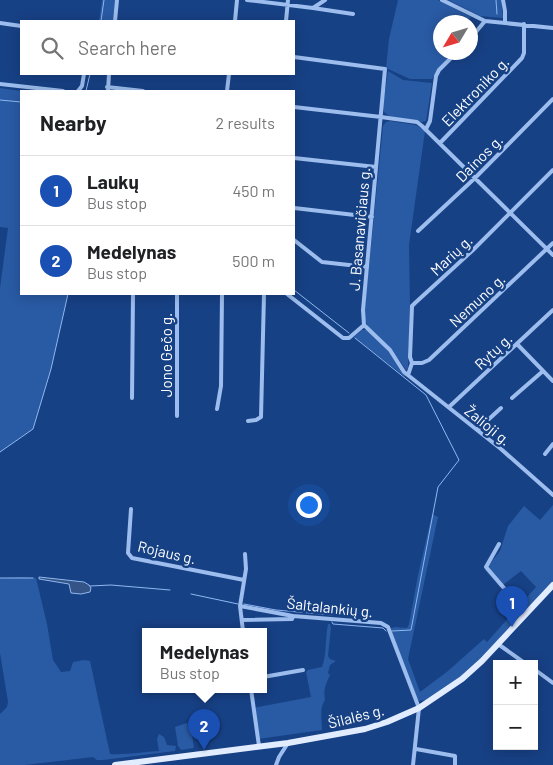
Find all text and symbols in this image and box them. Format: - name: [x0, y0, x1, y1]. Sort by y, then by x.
- north arrow: [433, 15, 478, 60]
- search box: [20, 20, 295, 75]
- icon: search: [38, 34, 66, 62]
- text: Search here: [78, 36, 177, 59]
- street label: Elektroniko g.: [437, 53, 513, 129]
- text: Nearby: [40, 110, 106, 135]
- text: 2 results: [216, 113, 275, 132]
- street label: Dainos g.: [452, 131, 506, 185]
- street label: J. Basanavičiaus g.: [345, 167, 373, 291]
- text: Laukų: [87, 170, 139, 193]
- text: 1: [53, 181, 59, 200]
- text: 450 m: [232, 181, 275, 200]
- text: Bus stop: [87, 193, 147, 212]
- street label: Marių g.: [426, 231, 476, 279]
- text: Medelynas: [87, 240, 176, 263]
- text: 2: [52, 251, 60, 270]
- text: 500 m: [232, 251, 275, 270]
- text: Bus stop: [87, 263, 147, 282]
- street label: Nemuno g.: [445, 270, 509, 330]
- street label: Jono Gečo g.: [157, 313, 175, 397]
- street label: Rytų g.: [470, 329, 516, 373]
- street label: Žalioji g.: [461, 401, 515, 449]
- your location: [296, 492, 322, 518]
- street label: Rojaus g.: [136, 537, 198, 567]
- pin: 1: [496, 586, 528, 627]
- street label: Šaltalankių g.: [286, 594, 374, 620]
- popup: [142, 628, 267, 693]
- text: Medelynas: [160, 640, 249, 663]
- map controls: [493, 660, 538, 750]
- button: +: [493, 660, 538, 705]
- text: Bus stop: [160, 663, 220, 682]
- street label: Šilalės g.: [326, 700, 386, 732]
- button: −: [493, 705, 538, 750]
- pin: 2: [188, 709, 220, 750]

